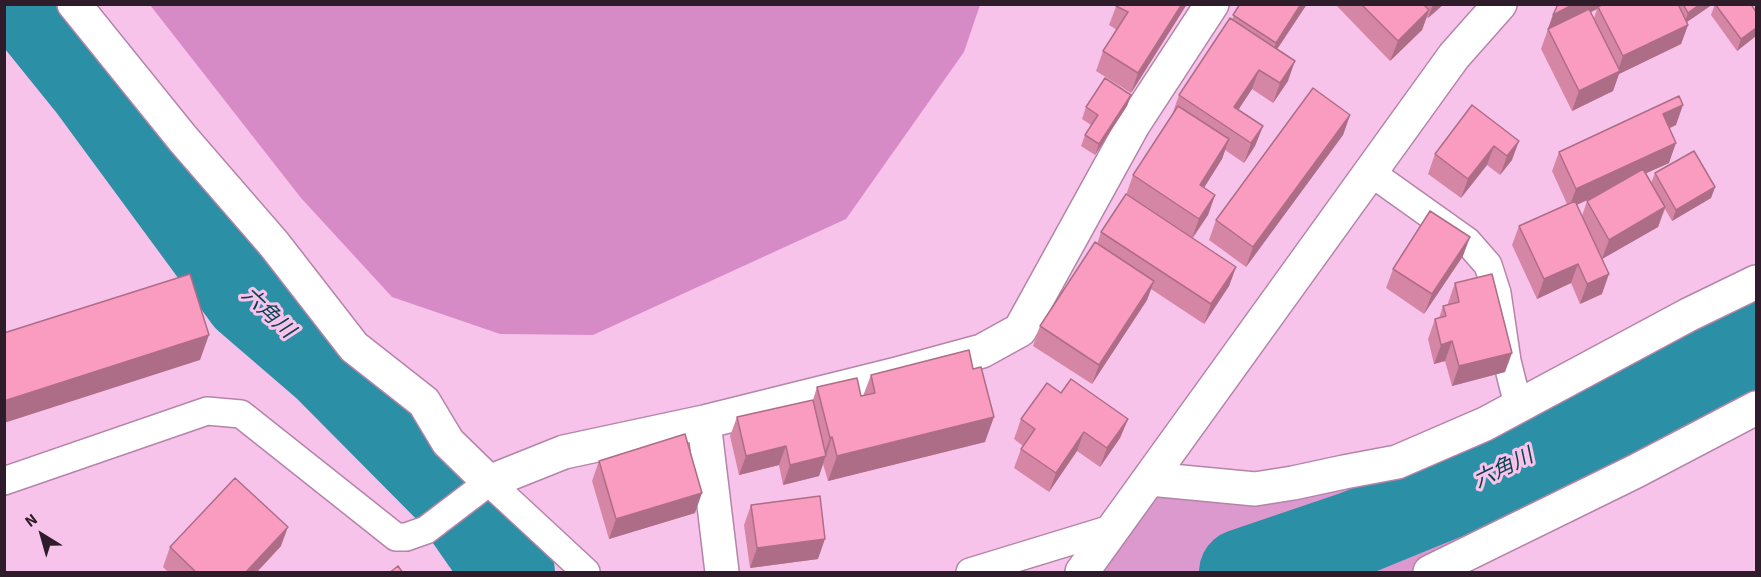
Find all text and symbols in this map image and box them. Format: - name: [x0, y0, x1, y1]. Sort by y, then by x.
- water label: 六角川: [235, 283, 299, 345]
- water label: 六角川: [1470, 445, 1538, 495]
- north arrow: [12, 505, 72, 565]
- text: N: [20, 509, 42, 533]

